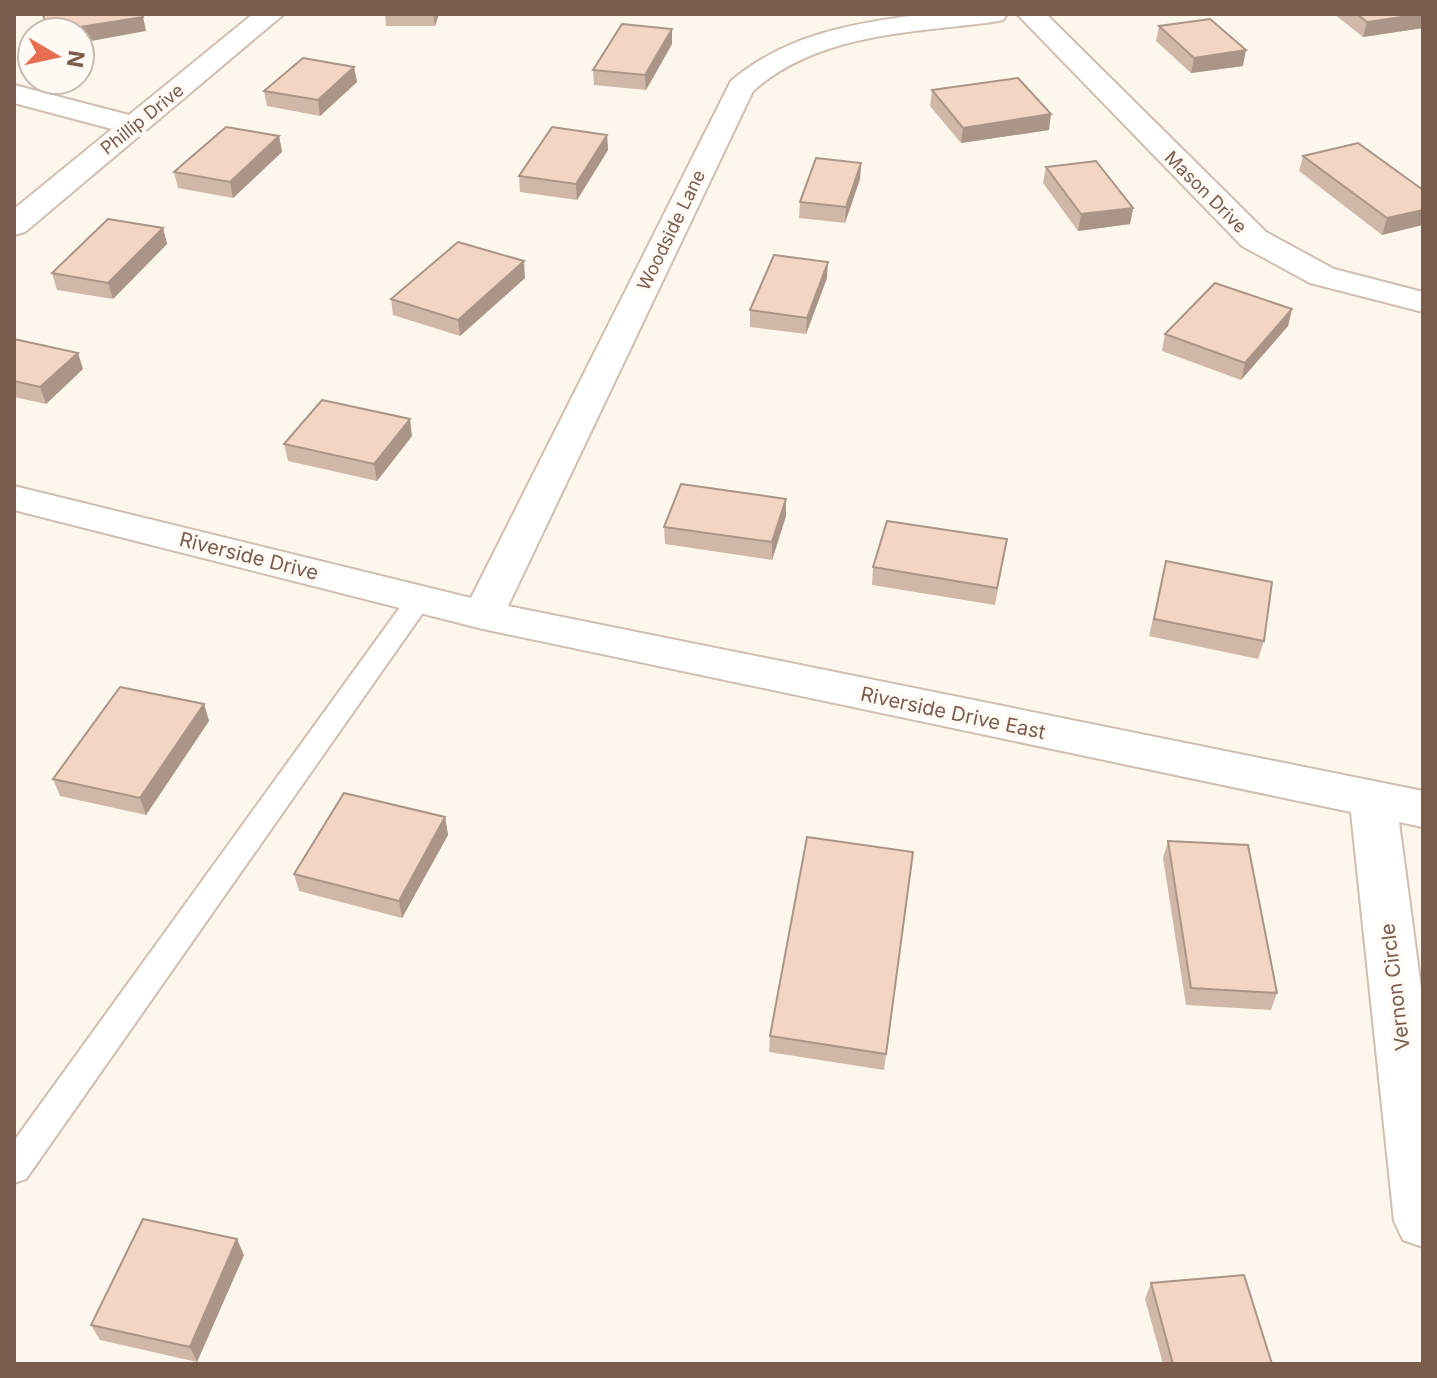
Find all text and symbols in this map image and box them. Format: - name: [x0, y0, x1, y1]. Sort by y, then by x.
- north arrow: [16, 16, 96, 96]
- text: N: [62, 49, 90, 69]
- street label: Phillip Drive: [96, 79, 188, 159]
- street label: Mason Drive: [1161, 147, 1251, 237]
- street label: Woodside Lane: [633, 166, 709, 294]
- street label: Riverside Drive: [177, 527, 321, 585]
- street label: Riverside Drive East: [858, 682, 1048, 744]
- street label: Vernon Circle: [1375, 922, 1415, 1052]

